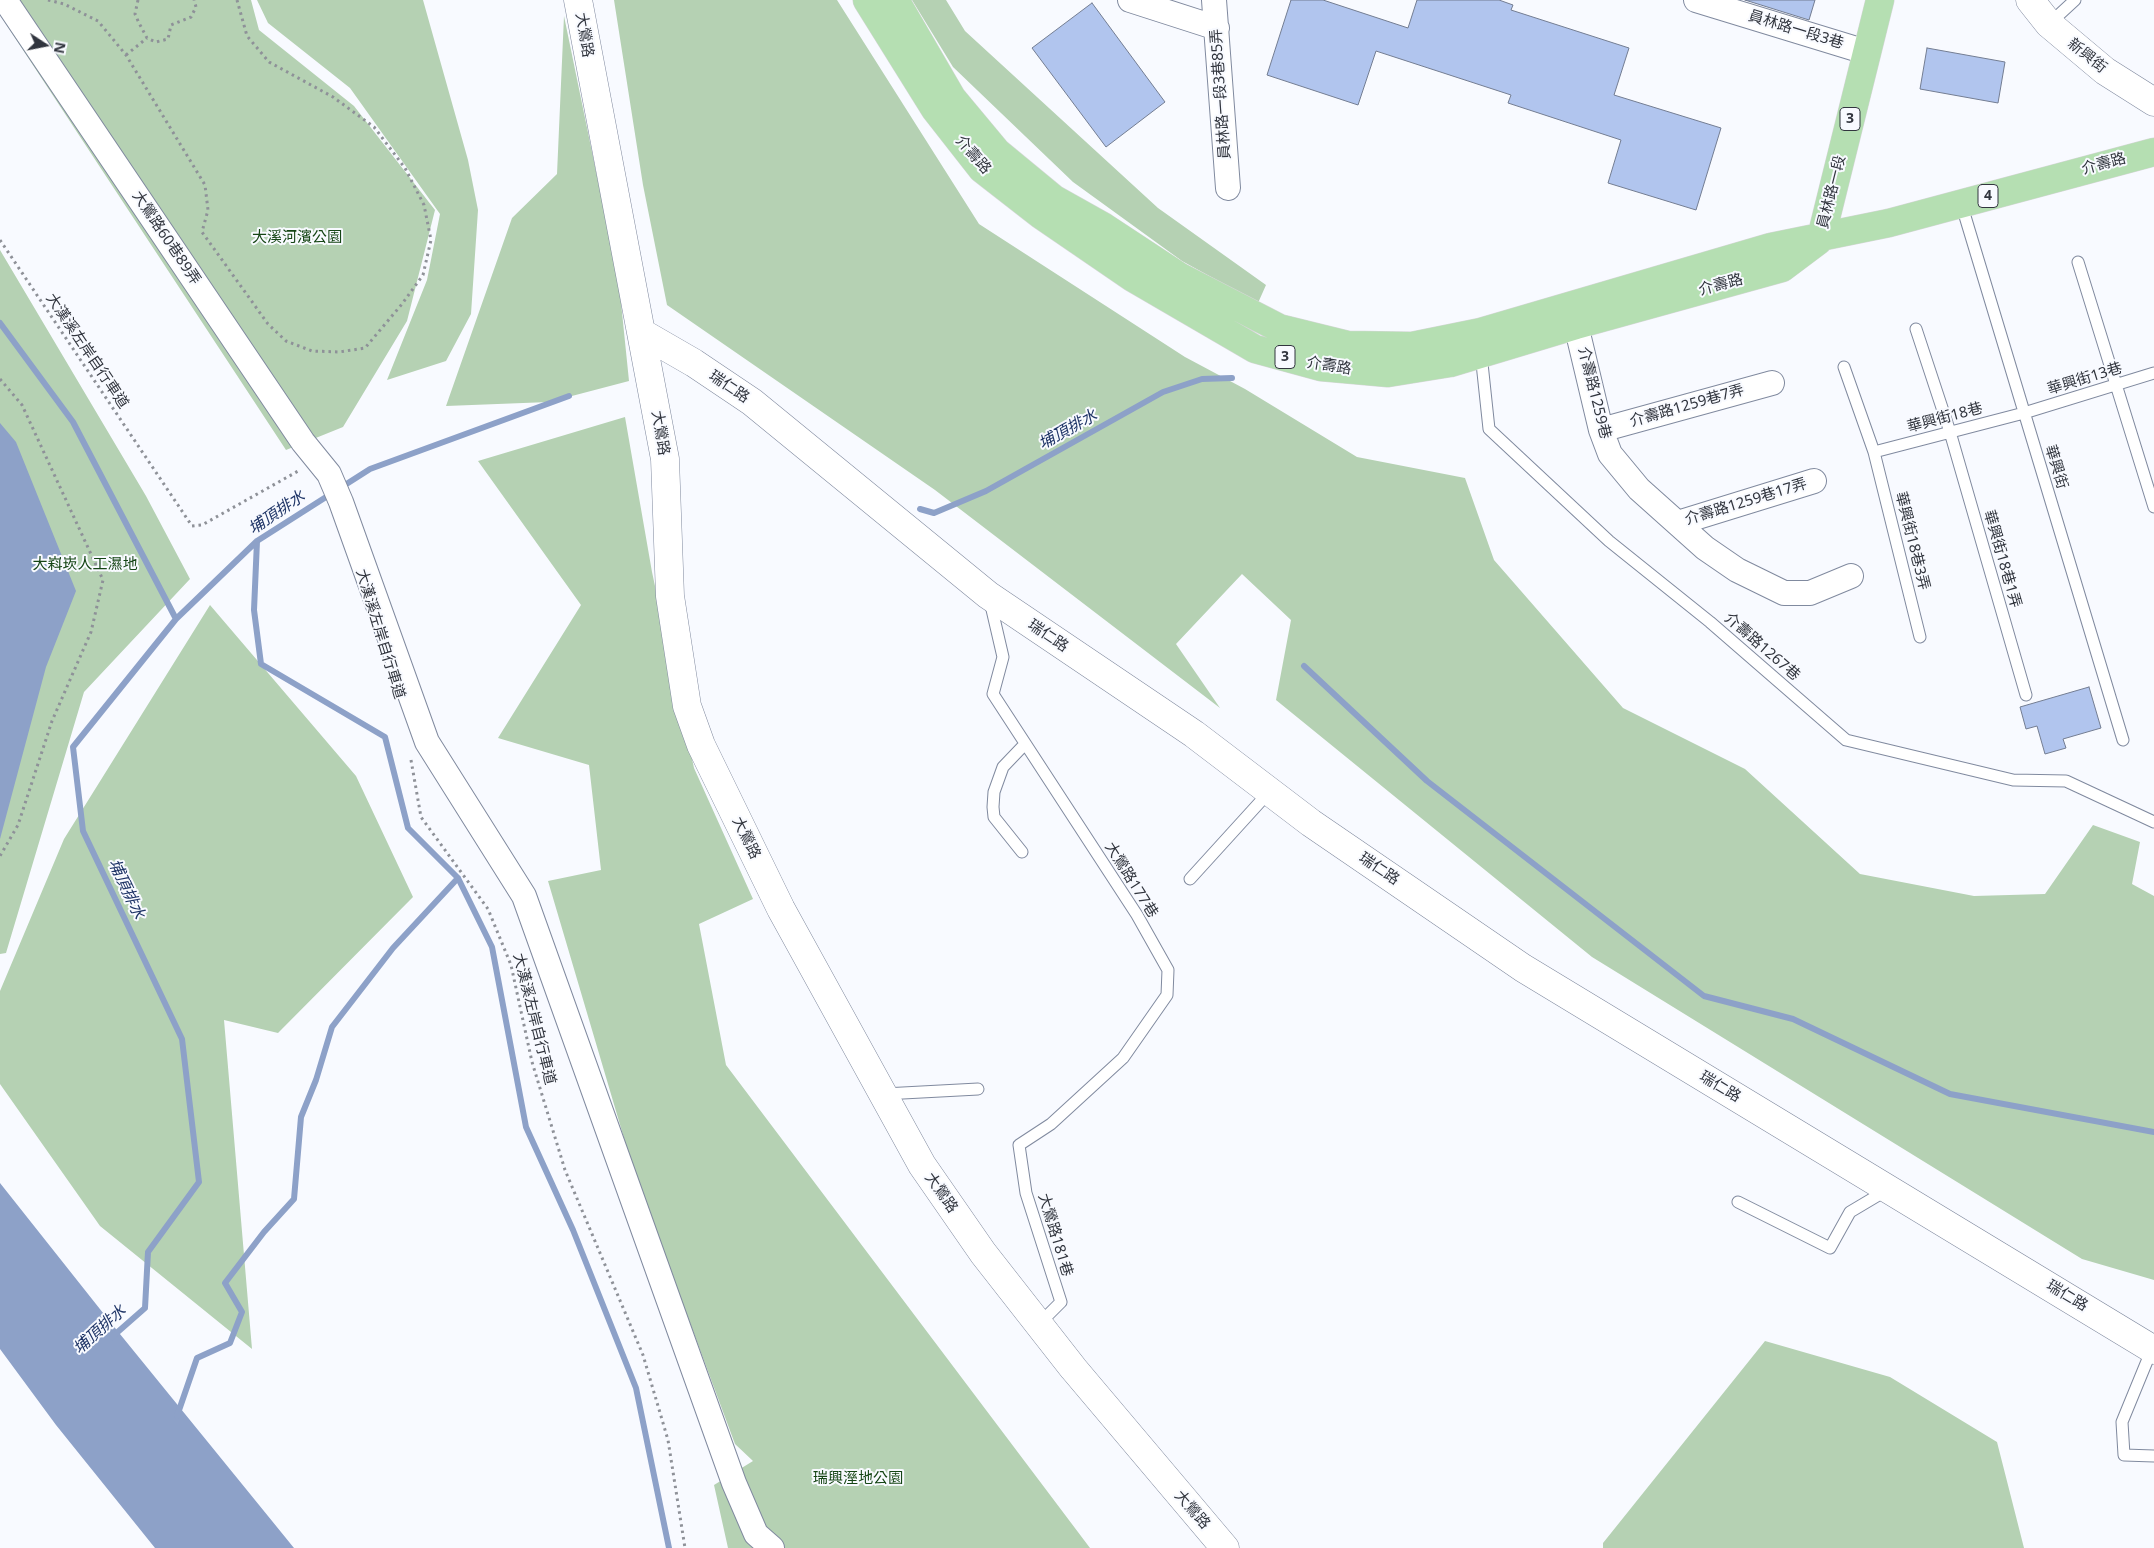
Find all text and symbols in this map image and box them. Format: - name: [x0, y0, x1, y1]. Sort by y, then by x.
- street label: 員林路一段3巷: [1746, 7, 1846, 53]
- street label: 大鶯路: [571, 11, 597, 59]
- north arrow: [20, 20, 70, 70]
- street label: 員林路一段3巷85弄: [1207, 28, 1235, 160]
- street label: 新興街: [2064, 35, 2110, 77]
- text: N: [50, 41, 71, 55]
- road number: 3: [1840, 108, 1860, 130]
- street label: 介壽路: [951, 132, 995, 178]
- street label: 介壽路: [2080, 149, 2128, 179]
- street label: 員林路一段: [1814, 153, 1850, 231]
- road number: 4: [1978, 185, 1998, 208]
- street label: 大鶯路60巷89弄: [128, 188, 204, 288]
- park label: 大溪河濱公園: [252, 229, 342, 247]
- street label: 介壽路: [1697, 270, 1745, 300]
- street label: 大漢溪左岸自行車道: [42, 290, 132, 412]
- street label: 介壽路1259巷: [1574, 345, 1614, 441]
- road number: 3: [1275, 346, 1295, 368]
- street label: 介壽路: [1305, 354, 1353, 378]
- street label: 華興街13巷: [2045, 359, 2125, 399]
- street label: 瑞仁路: [705, 367, 753, 407]
- street label: 介壽路1259巷7弄: [1628, 381, 1746, 431]
- street label: 華興街18巷: [1905, 399, 1985, 437]
- water label: 埔頂排水: [1035, 406, 1101, 454]
- street label: 大鶯路: [647, 409, 673, 457]
- street label: 華興街: [2041, 443, 2071, 491]
- street label: 介壽路1259巷17弄: [1683, 475, 1809, 529]
- water label: 埔頂排水: [245, 487, 309, 539]
- street label: 華興街18巷3弄: [1891, 490, 1933, 592]
- street label: 華興街18巷1弄: [1979, 508, 2025, 610]
- park label: 大嵙崁人工濕地: [33, 556, 137, 574]
- street label: 大漢溪左岸自行車道: [352, 567, 408, 701]
- street label: 介壽路1267巷: [1721, 609, 1803, 685]
- street label: 瑞仁路: [1024, 616, 1072, 656]
- street label: 大鶯路: [728, 814, 764, 862]
- street label: 大鶯路177巷: [1101, 839, 1161, 921]
- street label: 瑞仁路: [1355, 849, 1403, 889]
- water label: 埔頂排水: [104, 856, 148, 922]
- street label: 大漢溪左岸自行車道: [509, 951, 559, 1087]
- street label: 瑞仁路: [1696, 1068, 1744, 1106]
- street label: 大鶯路: [921, 1169, 961, 1217]
- street label: 大鶯路181巷: [1034, 1191, 1076, 1279]
- street label: 瑞仁路: [2043, 1277, 2091, 1315]
- water label: 埔頂排水: [70, 1301, 130, 1359]
- park label: 瑞興溼地公園: [813, 1470, 903, 1488]
- street label: 大鶯路: [1170, 1487, 1214, 1533]

